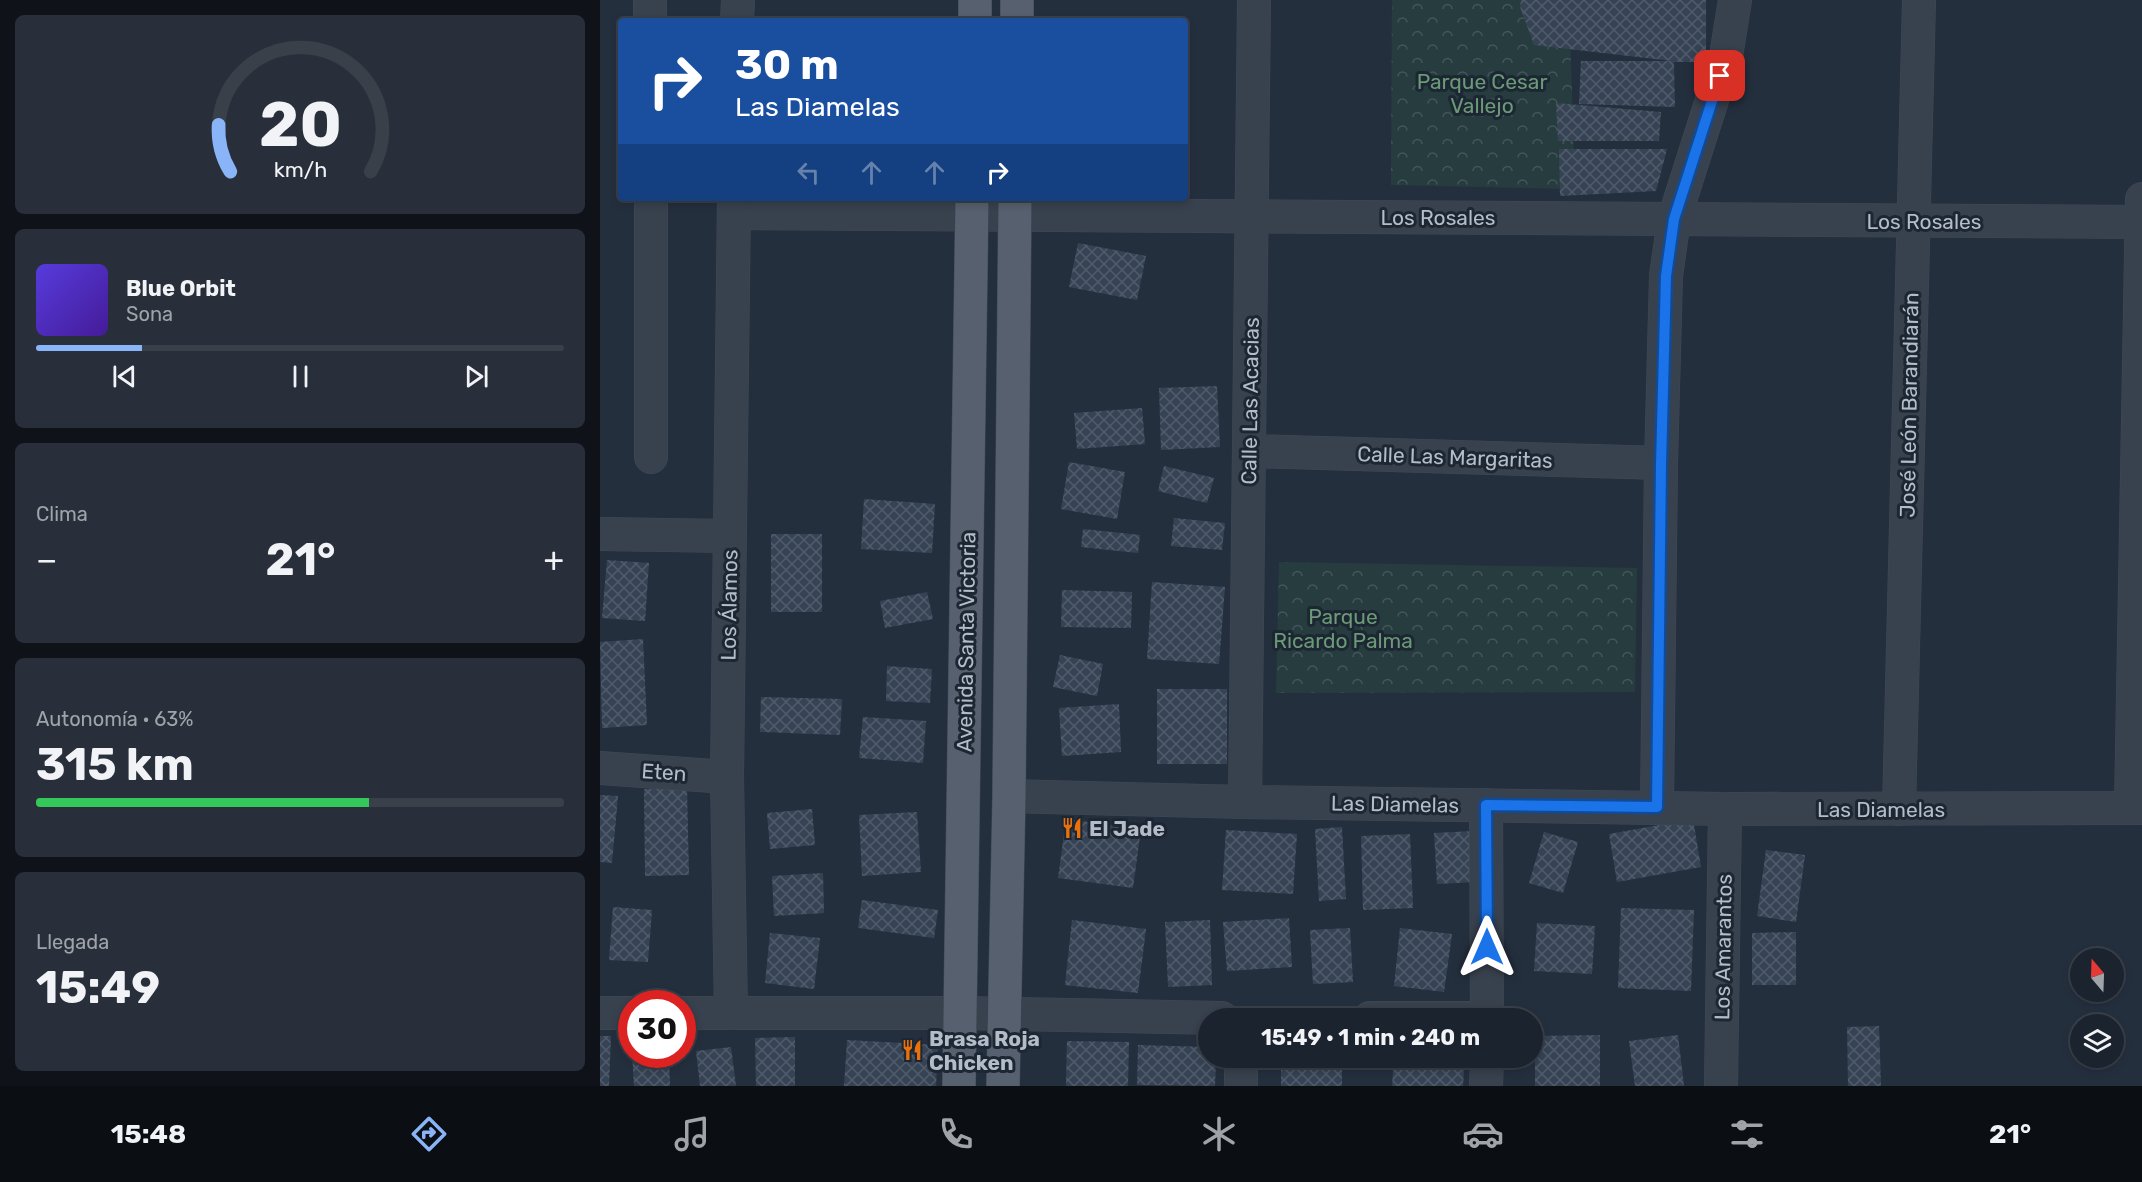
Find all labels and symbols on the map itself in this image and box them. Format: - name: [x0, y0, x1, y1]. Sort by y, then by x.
- pin: [1694, 50, 1745, 101]
- park label: Parque Cesar Vallejo: [1417, 69, 1547, 118]
- street label: Los Rosales: [1380, 205, 1496, 230]
- street label: Los Rosales: [1866, 209, 1982, 234]
- street label: José León Barandiarán: [1895, 292, 1923, 518]
- street label: Calle Las Acacias: [1236, 317, 1264, 485]
- street label: Calle Las Margaritas: [1357, 441, 1553, 473]
- street label: Avenida Santa Victoria: [952, 532, 980, 752]
- street label: Los Álamos: [716, 549, 742, 661]
- park label: Parque Ricardo Palma: [1273, 604, 1413, 653]
- street label: Eten: [641, 758, 687, 786]
- street label: Las Diamelas: [1331, 790, 1459, 818]
- street label: Las Diamelas: [1817, 797, 1945, 822]
- restaurant icon: El Jade: [1060, 816, 1084, 840]
- place label: El Jade: [1089, 816, 1165, 841]
- street label: Los Amarantos: [1709, 874, 1737, 1020]
- position arrow: [1455, 915, 1519, 979]
- north arrow: [2070, 948, 2124, 1002]
- speed limit sign: 30: [618, 990, 696, 1068]
- place label: Brasa Roja Chicken: [929, 1026, 1040, 1075]
- restaurant icon: Brasa Roja Chicken: [900, 1038, 924, 1062]

